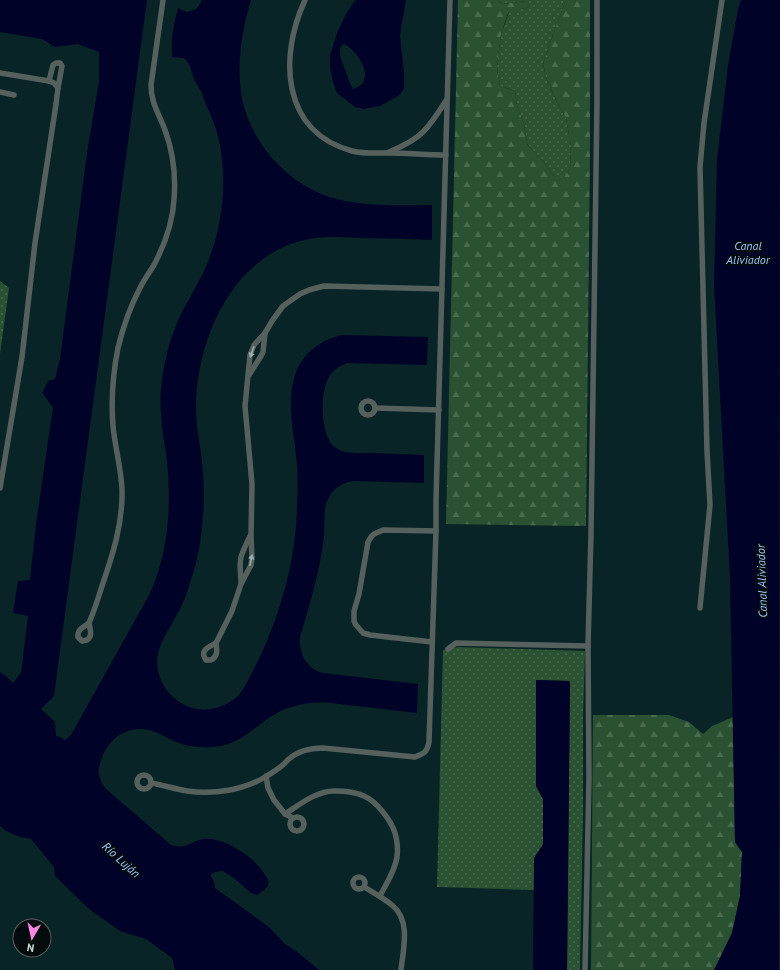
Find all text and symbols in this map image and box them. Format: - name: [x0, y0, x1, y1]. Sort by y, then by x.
- water label: Canal Aliviador: [725, 238, 771, 267]
- one-way arrow: [248, 346, 254, 358]
- water label: Canal Aliviador: [753, 543, 770, 618]
- one-way arrow: [248, 554, 254, 566]
- water label: Río Luján: [99, 839, 143, 881]
- north arrow: [12, 918, 52, 958]
- text: N: [26, 940, 35, 955]

